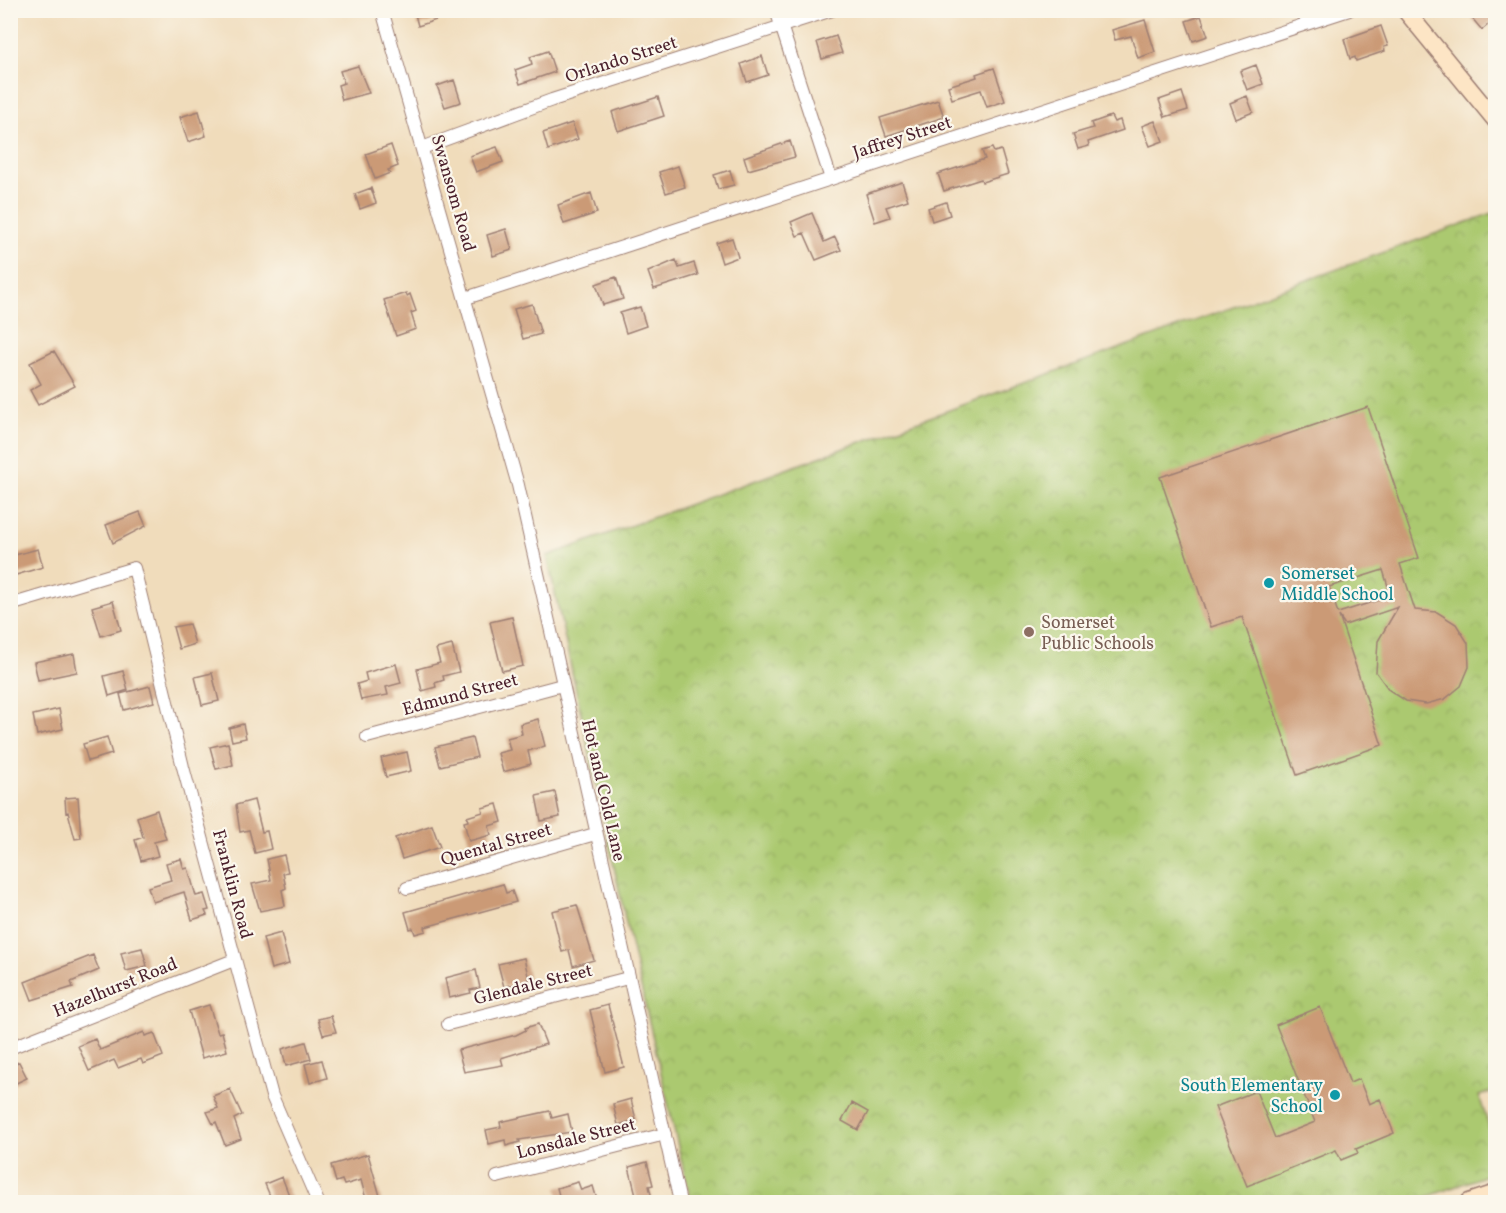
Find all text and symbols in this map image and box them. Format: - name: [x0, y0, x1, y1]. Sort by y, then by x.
- street label: Orlando Street: [562, 31, 681, 90]
- street label: Jaffrey Street: [850, 111, 955, 166]
- street label: Swansom Road: [424, 132, 481, 255]
- place label: Somerset Middle School: [1281, 562, 1394, 608]
- marker: Somerset Middle School: [1262, 576, 1276, 590]
- place label: Somerset Public Schools: [1041, 611, 1154, 657]
- marker: Somerset Public Schools: [1022, 625, 1036, 639]
- street label: Edmund Street: [400, 668, 521, 723]
- street label: Hot and Cold Lane: [574, 717, 631, 864]
- street label: Quental Street: [438, 818, 555, 873]
- street label: Franklin Road: [205, 827, 258, 942]
- street label: Hazelhurst Road: [50, 952, 182, 1025]
- street label: Glendale Street: [471, 959, 595, 1012]
- place label: South Elementary School: [1180, 1074, 1323, 1120]
- marker: South Elementary School: [1328, 1088, 1342, 1102]
- street label: Lonsdale Street: [514, 1113, 639, 1166]

